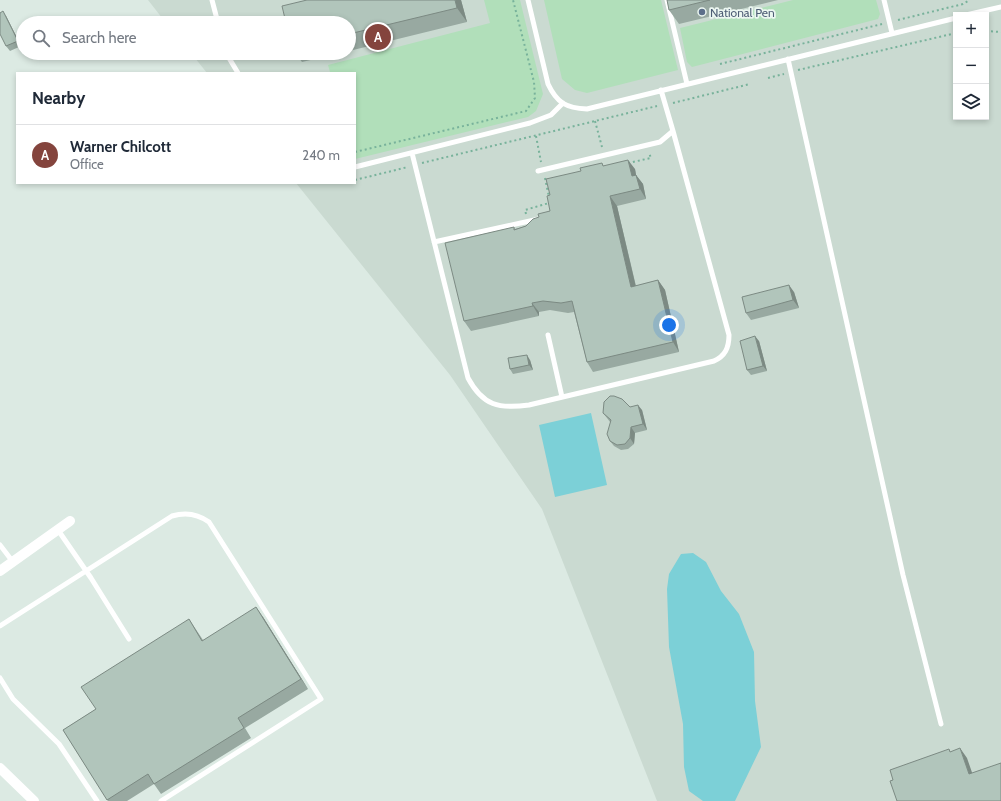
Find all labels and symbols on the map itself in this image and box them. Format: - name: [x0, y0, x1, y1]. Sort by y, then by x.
- place label: National Pen: [710, 5, 775, 20]
- marker: National Pen: [697, 7, 707, 17]
- pin: A: [365, 22, 391, 52]
- your location: [659, 315, 679, 335]

